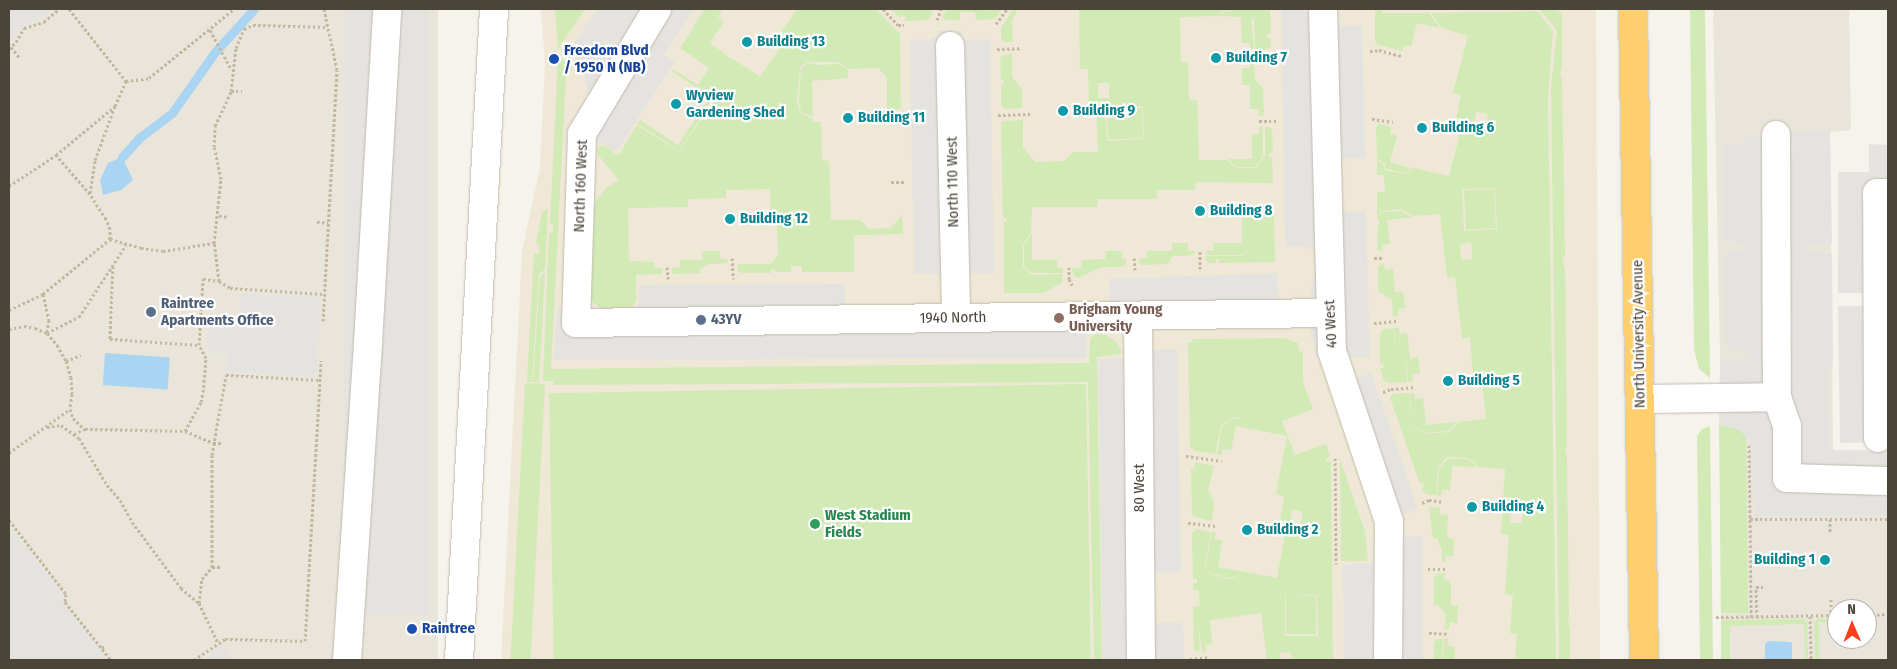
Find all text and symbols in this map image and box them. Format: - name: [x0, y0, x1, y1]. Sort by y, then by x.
- place label: Building 13: [757, 33, 825, 51]
- marker: Building 13: [741, 36, 753, 48]
- place label: Freedom Blvd / 1950 N (NB): [564, 41, 649, 76]
- place label: Building 7: [1226, 49, 1287, 67]
- marker: Building 7: [1210, 52, 1222, 64]
- marker: Freedom Blvd / 1950 N (NB): [548, 53, 560, 65]
- place label: Wyview Gardening Shed: [686, 86, 785, 121]
- marker: Wyview Gardening Shed: [670, 98, 682, 110]
- place label: Building 9: [1073, 102, 1135, 120]
- marker: Building 9: [1057, 105, 1069, 117]
- place label: Building 11: [858, 109, 925, 127]
- marker: Building 11: [842, 112, 854, 124]
- place label: Building 6: [1432, 119, 1494, 137]
- marker: Building 6: [1416, 122, 1428, 134]
- street label: North 110 West: [943, 136, 963, 228]
- street label: North 160 West: [570, 139, 592, 233]
- place label: Building 8: [1210, 202, 1272, 220]
- marker: Building 8: [1194, 205, 1206, 217]
- place label: Building 12: [740, 210, 808, 228]
- marker: Building 12: [724, 213, 736, 225]
- street label: North University Avenue: [1629, 260, 1649, 408]
- place label: Raintree Apartments Office: [161, 294, 274, 329]
- street label: 40 West: [1321, 299, 1341, 349]
- place label: Brigham Young University: [1069, 300, 1162, 335]
- marker: Raintree Apartments Office: [145, 306, 157, 318]
- street label: 1940 North: [920, 308, 986, 328]
- place label: 43YV: [711, 311, 741, 329]
- marker: Brigham Young University: [1053, 312, 1065, 324]
- marker: 43YV: [695, 314, 707, 326]
- place label: Building 5: [1458, 372, 1520, 390]
- marker: Building 5: [1442, 375, 1454, 387]
- street label: 80 West: [1131, 464, 1149, 512]
- place label: Building 4: [1482, 498, 1544, 516]
- marker: Building 4: [1466, 501, 1478, 513]
- place label: West Stadium Fields: [825, 506, 911, 541]
- marker: West Stadium Fields: [809, 518, 821, 530]
- place label: Building 2: [1257, 521, 1319, 539]
- marker: Building 2: [1241, 524, 1253, 536]
- place label: Building 1: [1754, 551, 1815, 569]
- marker: Building 1: [1819, 554, 1831, 566]
- north arrow: [1827, 599, 1877, 649]
- text: N: [1847, 601, 1856, 618]
- place label: Raintree: [422, 620, 475, 638]
- marker: Raintree: [406, 623, 418, 635]

